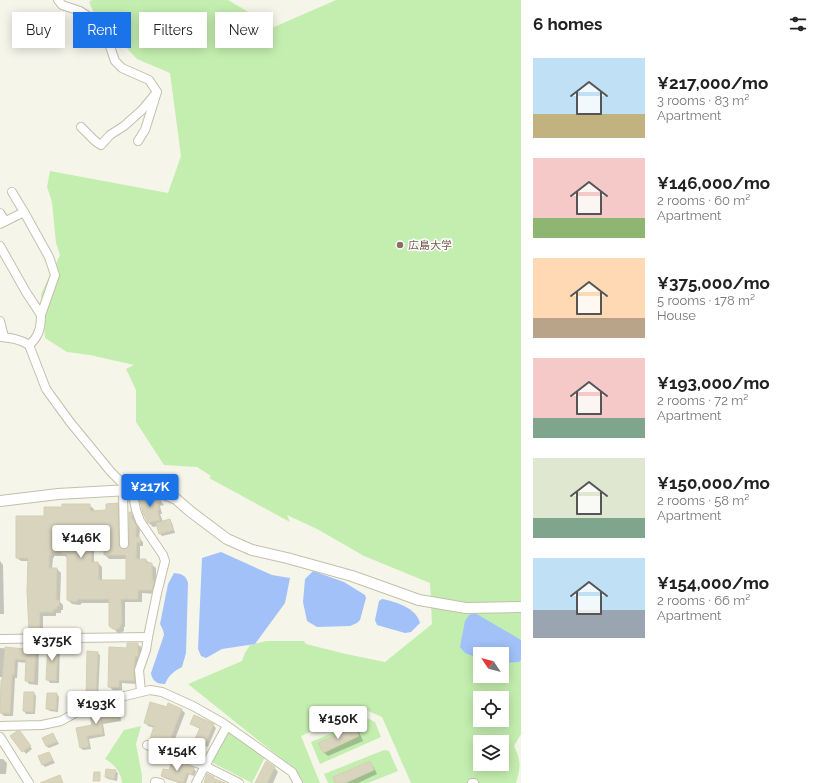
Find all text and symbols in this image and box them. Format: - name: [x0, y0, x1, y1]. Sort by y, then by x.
- chip: Buy: [12, 12, 65, 48]
- chip: Rent: [73, 12, 131, 48]
- chip: Filters: [139, 12, 207, 48]
- chip: New: [215, 12, 273, 48]
- icon: filters: [787, 13, 809, 35]
- text: 6 homes: [533, 14, 602, 34]
- text: ¥217,000/mo: [657, 73, 768, 93]
- icon: home: [565, 74, 613, 122]
- text: 3 rooms · 83 m²: [657, 93, 749, 108]
- text: Apartment: [657, 108, 721, 123]
- text: ¥146,000/mo: [657, 173, 770, 193]
- icon: home: [565, 174, 613, 222]
- text: 2 rooms · 60 m²: [657, 193, 750, 208]
- text: Apartment: [657, 208, 721, 223]
- place label: 広島大学: [408, 239, 452, 252]
- marker: 広島大学: [395, 240, 405, 250]
- text: ¥375,000/mo: [657, 273, 770, 293]
- icon: home: [565, 274, 613, 322]
- text: 5 rooms · 178 m²: [657, 293, 755, 308]
- text: House: [657, 308, 696, 323]
- text: ¥193,000/mo: [657, 373, 770, 393]
- icon: home: [565, 374, 613, 422]
- text: 2 rooms · 72 m²: [657, 393, 748, 408]
- text: Apartment: [657, 408, 721, 423]
- text: ¥150,000/mo: [657, 473, 770, 493]
- pin: ¥217K: [122, 474, 178, 508]
- icon: home: [565, 474, 613, 522]
- text: ¥217K: [130, 479, 170, 494]
- text: 2 rooms · 58 m²: [657, 493, 749, 508]
- text: Apartment: [657, 508, 721, 523]
- pin: ¥146K: [53, 525, 109, 559]
- text: ¥146K: [61, 530, 101, 545]
- text: ¥154,000/mo: [657, 573, 769, 593]
- icon: home: [565, 574, 613, 622]
- text: 2 rooms · 66 m²: [657, 593, 750, 608]
- text: Apartment: [657, 608, 721, 623]
- pin: ¥375K: [24, 628, 80, 662]
- text: ¥375K: [32, 633, 72, 648]
- north arrow: [473, 647, 509, 683]
- map controls: [473, 647, 509, 771]
- pin: ¥193K: [68, 691, 124, 725]
- button: locate: [473, 691, 509, 727]
- text: ¥193K: [76, 696, 116, 711]
- pin: ¥150K: [310, 706, 366, 740]
- text: ¥150K: [318, 711, 358, 726]
- button: layers: [473, 735, 509, 771]
- pin: ¥154K: [149, 738, 205, 772]
- text: ¥154K: [157, 743, 197, 758]

